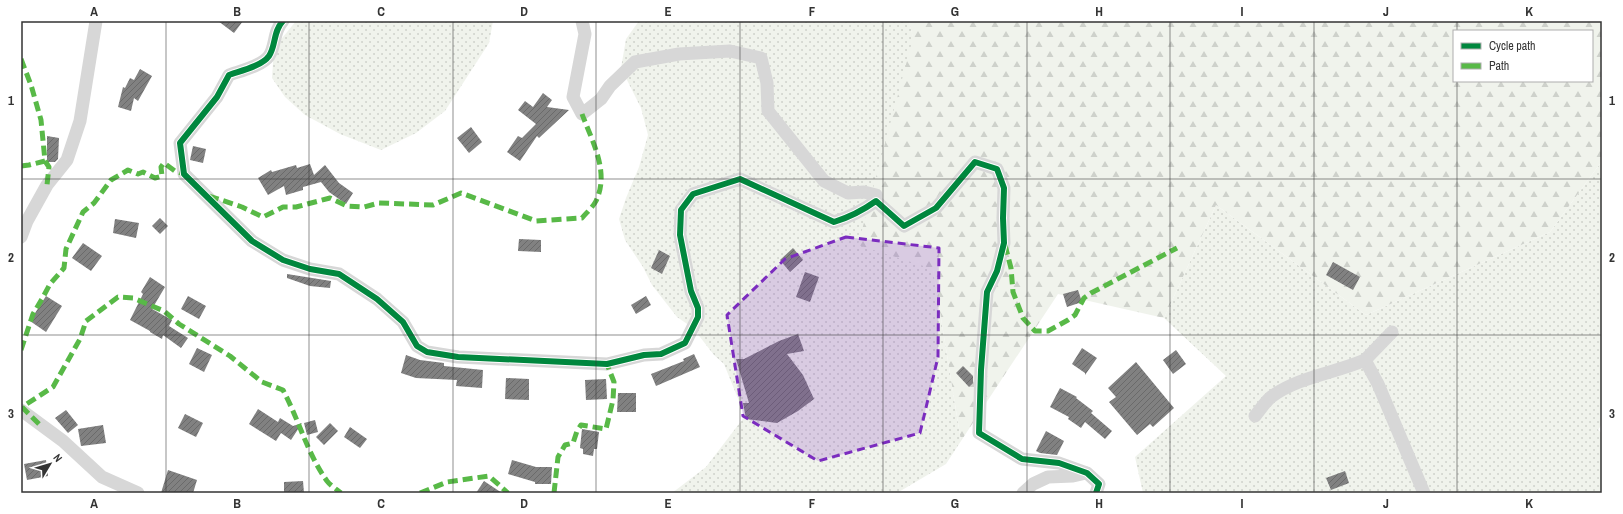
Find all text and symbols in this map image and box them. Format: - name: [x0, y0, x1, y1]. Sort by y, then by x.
- text: A: [90, 3, 98, 20]
- text: B: [233, 3, 241, 20]
- text: C: [377, 3, 385, 20]
- text: D: [520, 3, 528, 20]
- text: E: [664, 3, 672, 20]
- text: F: [809, 3, 816, 20]
- text: G: [951, 3, 959, 20]
- text: H: [1095, 3, 1103, 20]
- text: I: [1241, 3, 1244, 20]
- text: J: [1383, 3, 1389, 20]
- text: K: [1525, 3, 1533, 20]
- legend: [1453, 30, 1593, 82]
- text: Cycle path: [1489, 38, 1536, 54]
- text: Path: [1489, 58, 1509, 74]
- text: 1: [8, 92, 14, 109]
- text: 1: [1609, 92, 1615, 109]
- text: 2: [8, 249, 14, 266]
- text: 2: [1609, 249, 1615, 266]
- text: 3: [8, 405, 14, 422]
- text: 3: [1609, 405, 1615, 422]
- north arrow: [30, 444, 70, 484]
- text: N: [50, 451, 65, 465]
- text: A: [90, 495, 98, 512]
- text: B: [233, 495, 241, 512]
- text: C: [377, 495, 385, 512]
- text: D: [520, 495, 528, 512]
- text: E: [664, 495, 672, 512]
- text: F: [809, 495, 816, 512]
- text: G: [951, 495, 959, 512]
- text: H: [1095, 495, 1103, 512]
- text: I: [1241, 495, 1244, 512]
- text: J: [1383, 495, 1389, 512]
- text: K: [1525, 495, 1533, 512]

